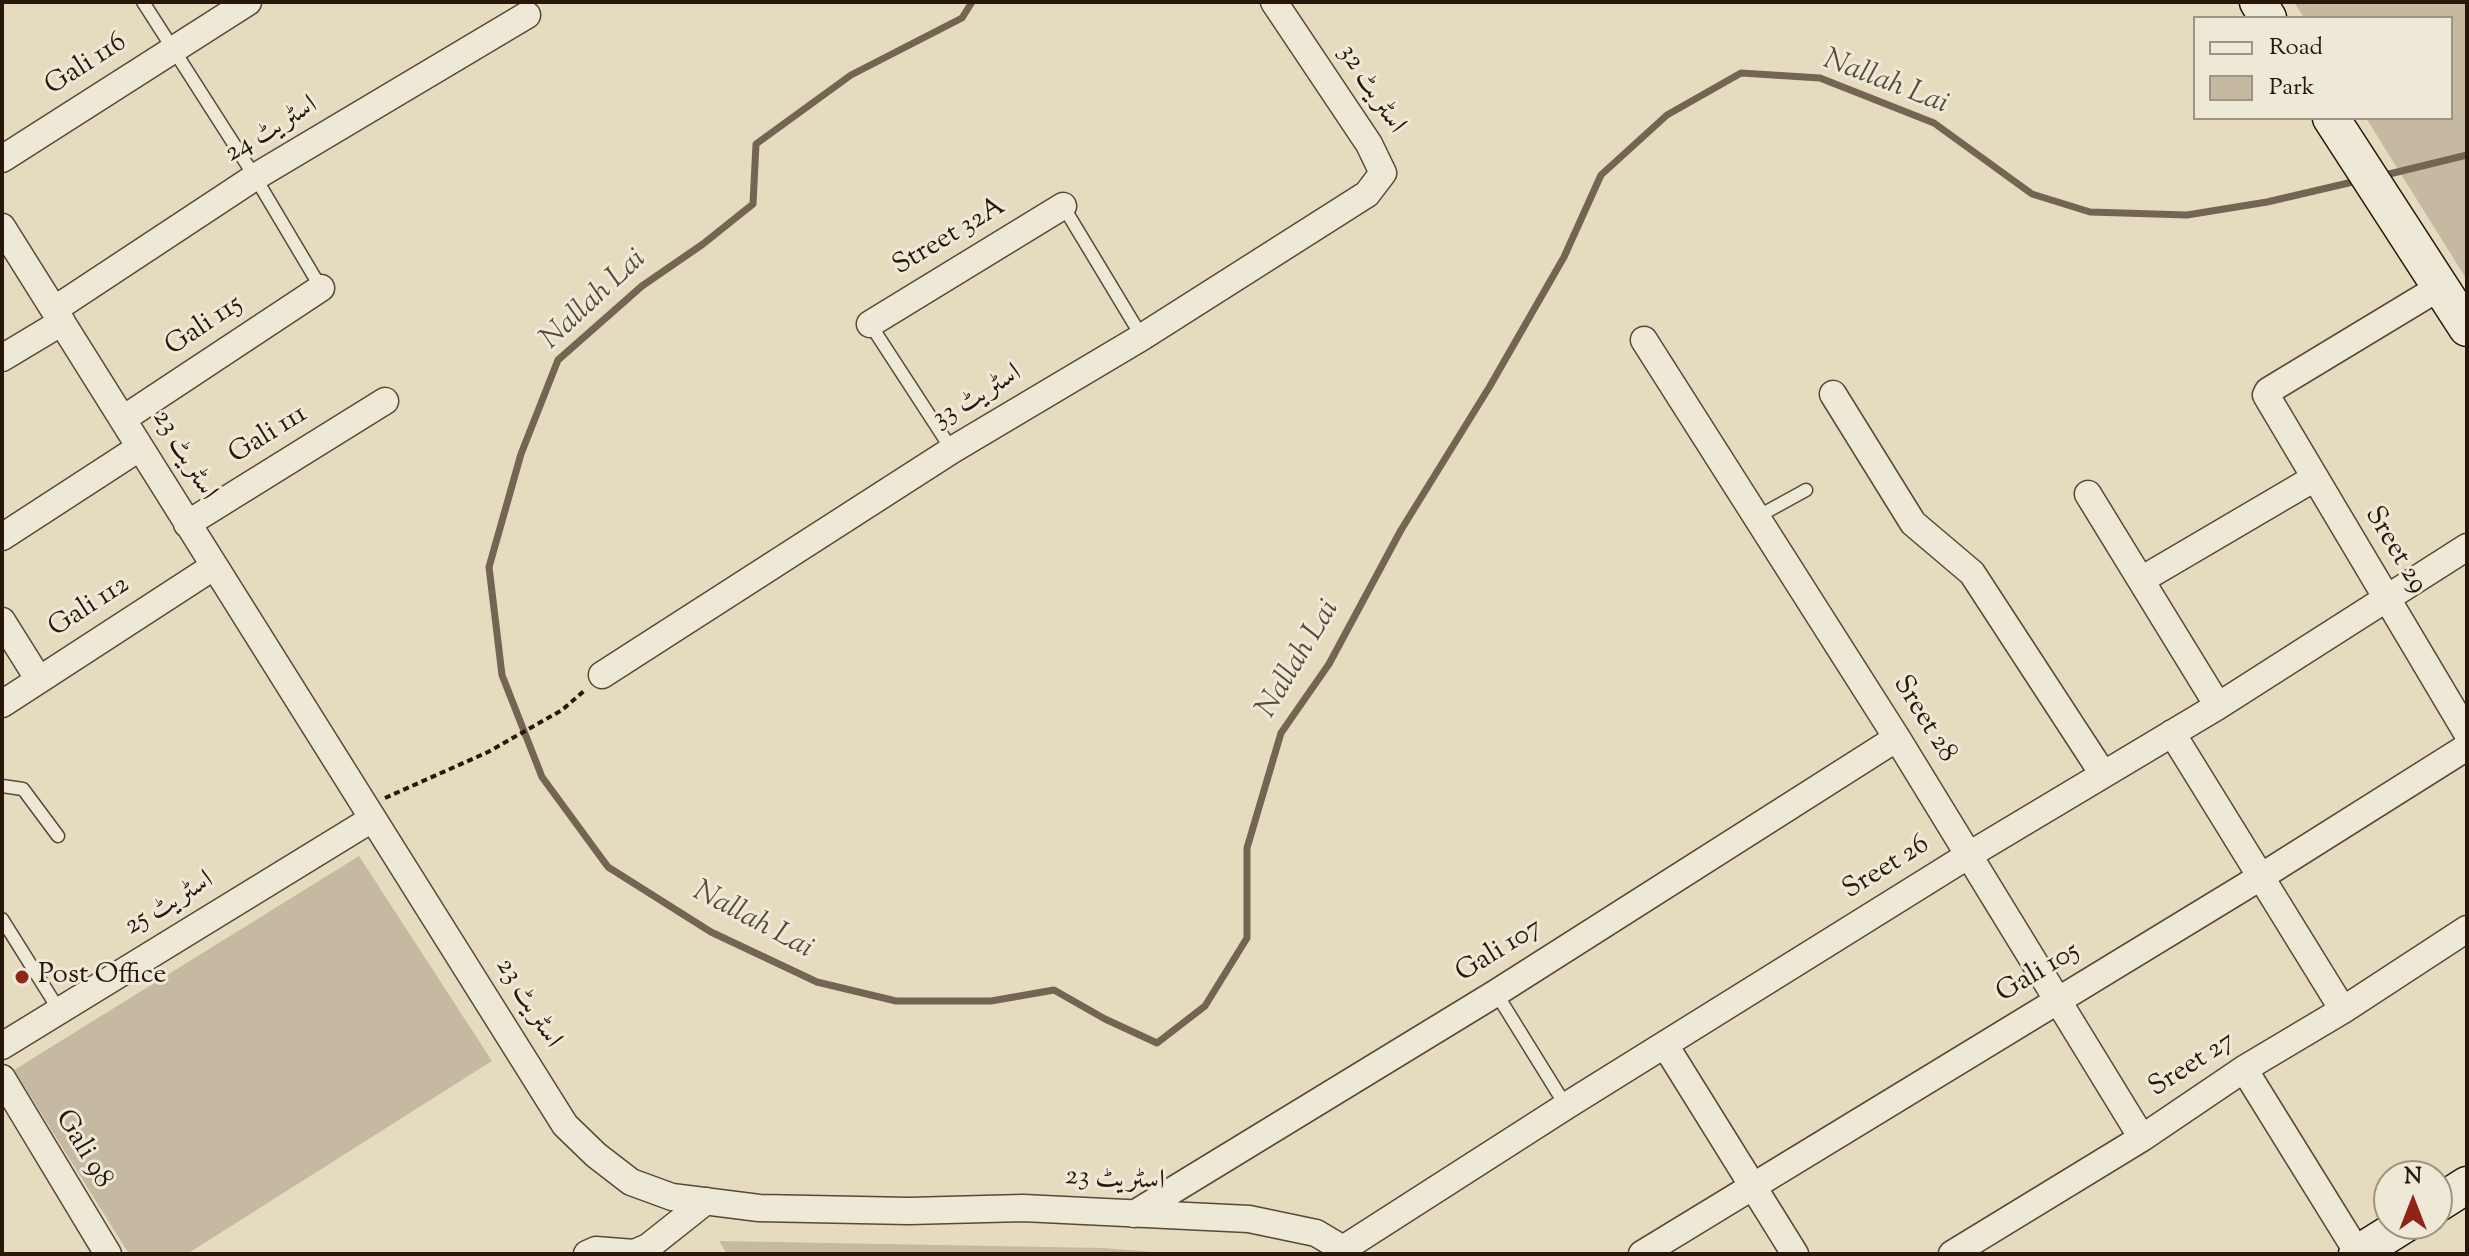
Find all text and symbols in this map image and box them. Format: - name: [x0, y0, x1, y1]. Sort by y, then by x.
- legend: [2193, 16, 2453, 120]
- street label: Gali 116: [40, 27, 134, 105]
- text: Road: [2269, 31, 2323, 65]
- street label: اسٹریٹ 32: [1329, 39, 1411, 141]
- water label: Nallah Lai: [1817, 44, 1953, 124]
- text: Park: [2269, 71, 2315, 105]
- street label: اسٹریٹ 24: [219, 90, 325, 172]
- street label: Street 32A: [888, 191, 1012, 285]
- water label: Nallah Lai: [535, 243, 655, 359]
- street label: Gali 115: [160, 289, 250, 365]
- street label: اسٹریٹ 33: [927, 358, 1029, 438]
- street label: Gali 111: [224, 399, 314, 473]
- street label: اسٹریٹ 23: [143, 405, 223, 507]
- street label: Sreet 29: [2355, 501, 2433, 601]
- street label: Gali 112: [43, 569, 137, 647]
- water label: Nallah Lai: [1251, 595, 1349, 725]
- street label: Sreet 28: [1883, 670, 1963, 770]
- street label: Sreet 26: [1838, 829, 1936, 909]
- street label: اسٹریٹ 25: [119, 865, 221, 945]
- water label: Nallah Lai: [686, 875, 818, 969]
- street label: Gali 107: [1451, 912, 1549, 992]
- street label: Gali 105: [1991, 936, 2087, 1012]
- street label: اسٹریٹ 23: [486, 953, 568, 1055]
- place label: Post Office: [38, 960, 167, 994]
- marker: Post Office: [13, 968, 31, 986]
- street label: Sreet 27: [2144, 1026, 2242, 1106]
- street label: Gali 98: [46, 1105, 118, 1195]
- north arrow: [2373, 1160, 2453, 1240]
- street label: اسٹریٹ 23: [1064, 1162, 1166, 1200]
- text: N: [2404, 1162, 2422, 1194]

